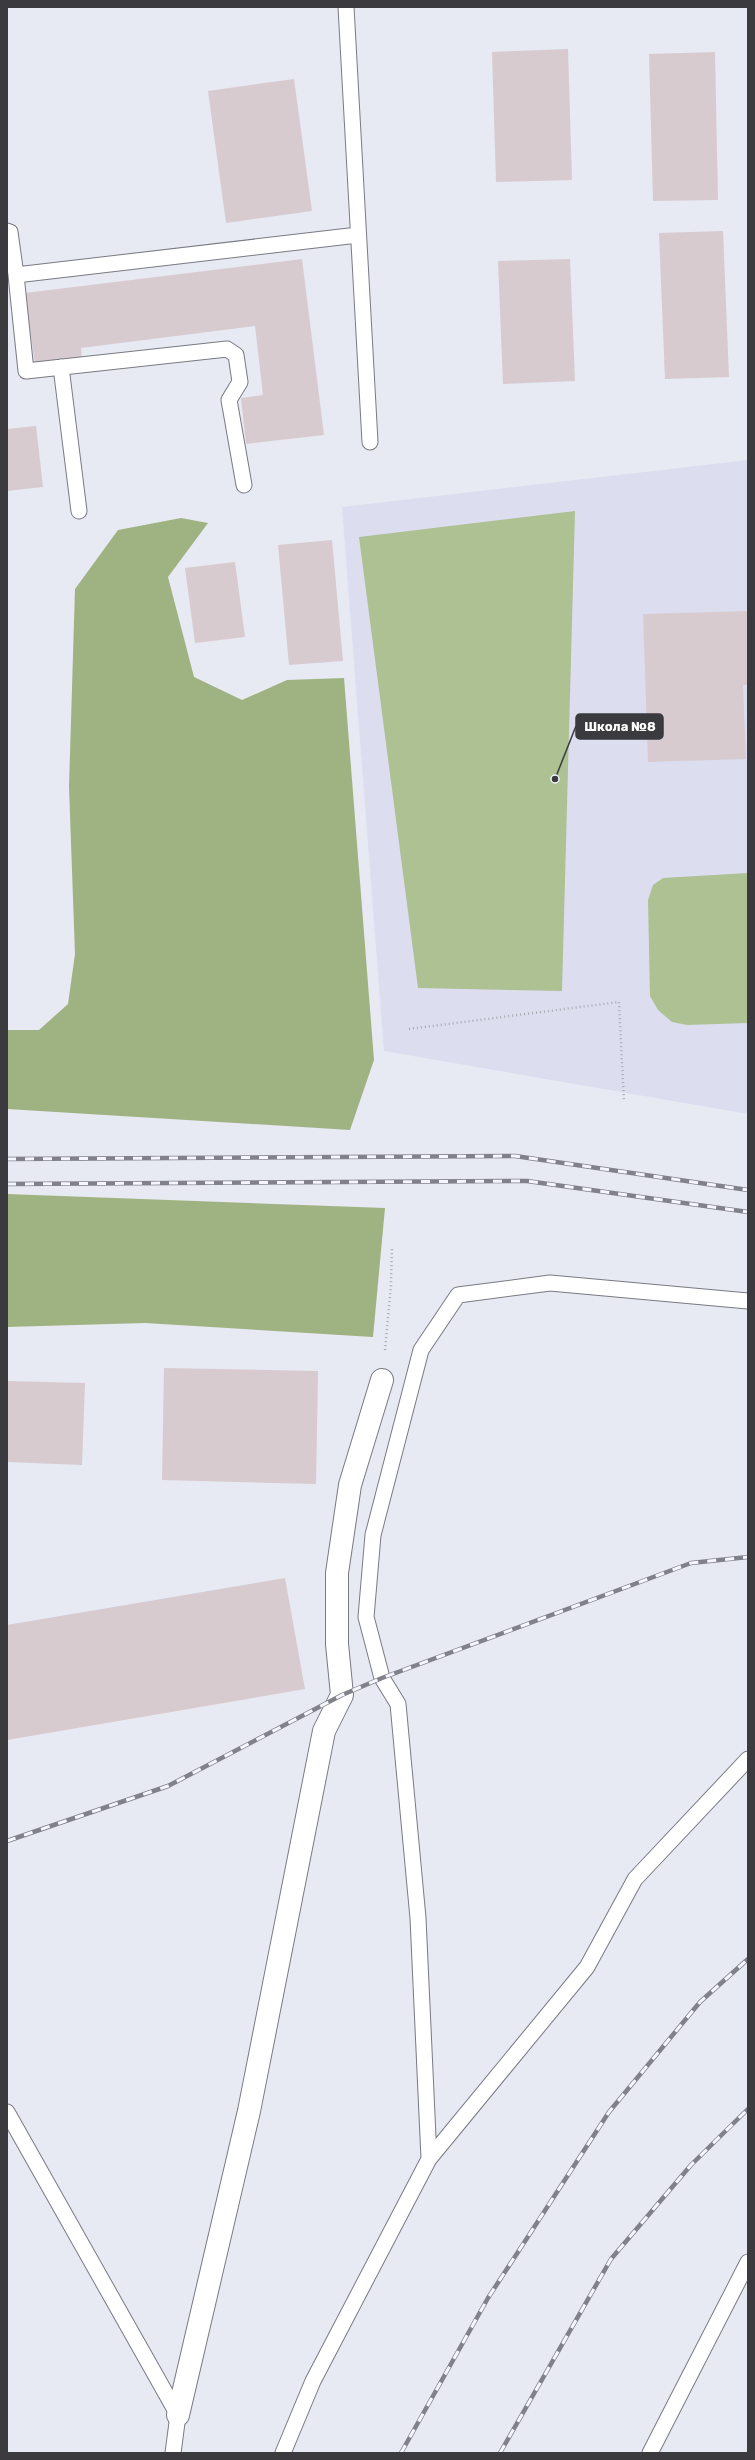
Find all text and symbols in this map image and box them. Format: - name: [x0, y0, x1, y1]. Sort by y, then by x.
- callout: Школа №8: [576, 714, 663, 739]
- text: Школа №8: [584, 719, 656, 734]

